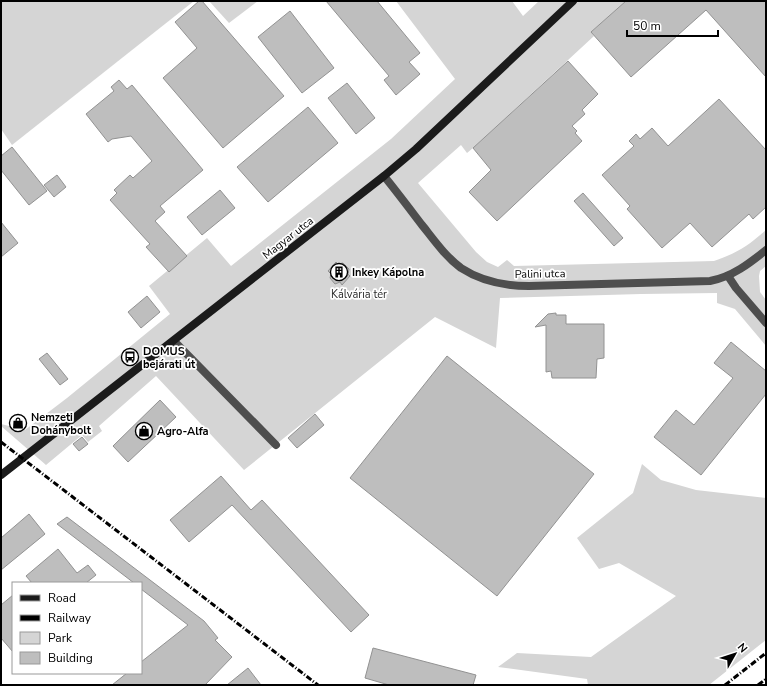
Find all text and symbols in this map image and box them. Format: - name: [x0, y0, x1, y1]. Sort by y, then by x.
- scale bar: [627, 12, 718, 38]
- text: 50 m: [633, 18, 661, 34]
- street label: Magyar utca: [259, 213, 317, 263]
- building icon: Inkey Kápolna: [329, 262, 349, 282]
- place label: Inkey Kápolna: [352, 265, 424, 280]
- street label: Palini utca: [514, 266, 566, 282]
- park label: Kálvária tér: [331, 287, 387, 302]
- place label: DOMUS bejárati út: [143, 344, 196, 372]
- bus stop icon: DOMUS bejárati út: [120, 347, 140, 367]
- place label: Nemzeti Dohánybolt: [31, 410, 92, 438]
- shop icon: Nemzeti Dohánybolt: [8, 413, 28, 433]
- shop icon: Agro-Alfa: [134, 421, 154, 441]
- place label: Agro-Alfa: [157, 424, 209, 439]
- legend: [12, 582, 142, 674]
- text: Road: [48, 590, 76, 606]
- text: Railway: [48, 610, 92, 626]
- text: Park: [48, 630, 73, 646]
- north arrow: [715, 634, 755, 674]
- text: N: [734, 640, 751, 656]
- text: Building: [48, 650, 93, 666]

